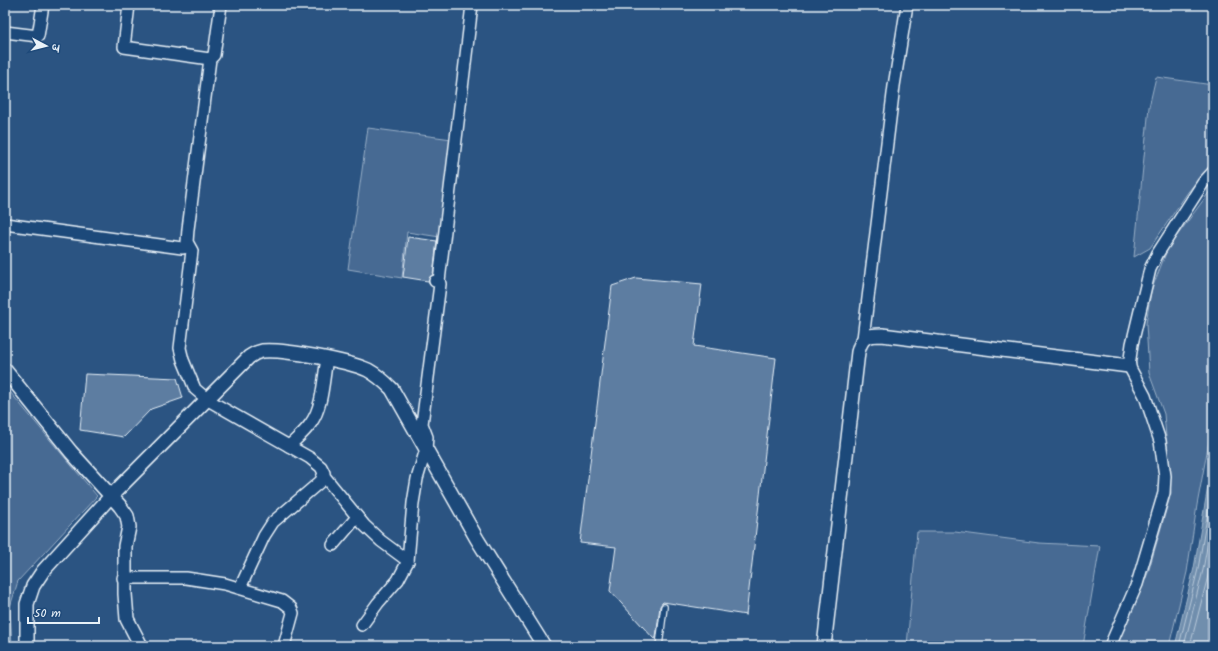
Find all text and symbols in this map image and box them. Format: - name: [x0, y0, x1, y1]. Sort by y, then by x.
- north arrow: [26, 26, 66, 66]
- text: उ: [45, 43, 64, 54]
- scale bar: [28, 599, 99, 625]
- text: 50 m: [34, 604, 61, 623]

